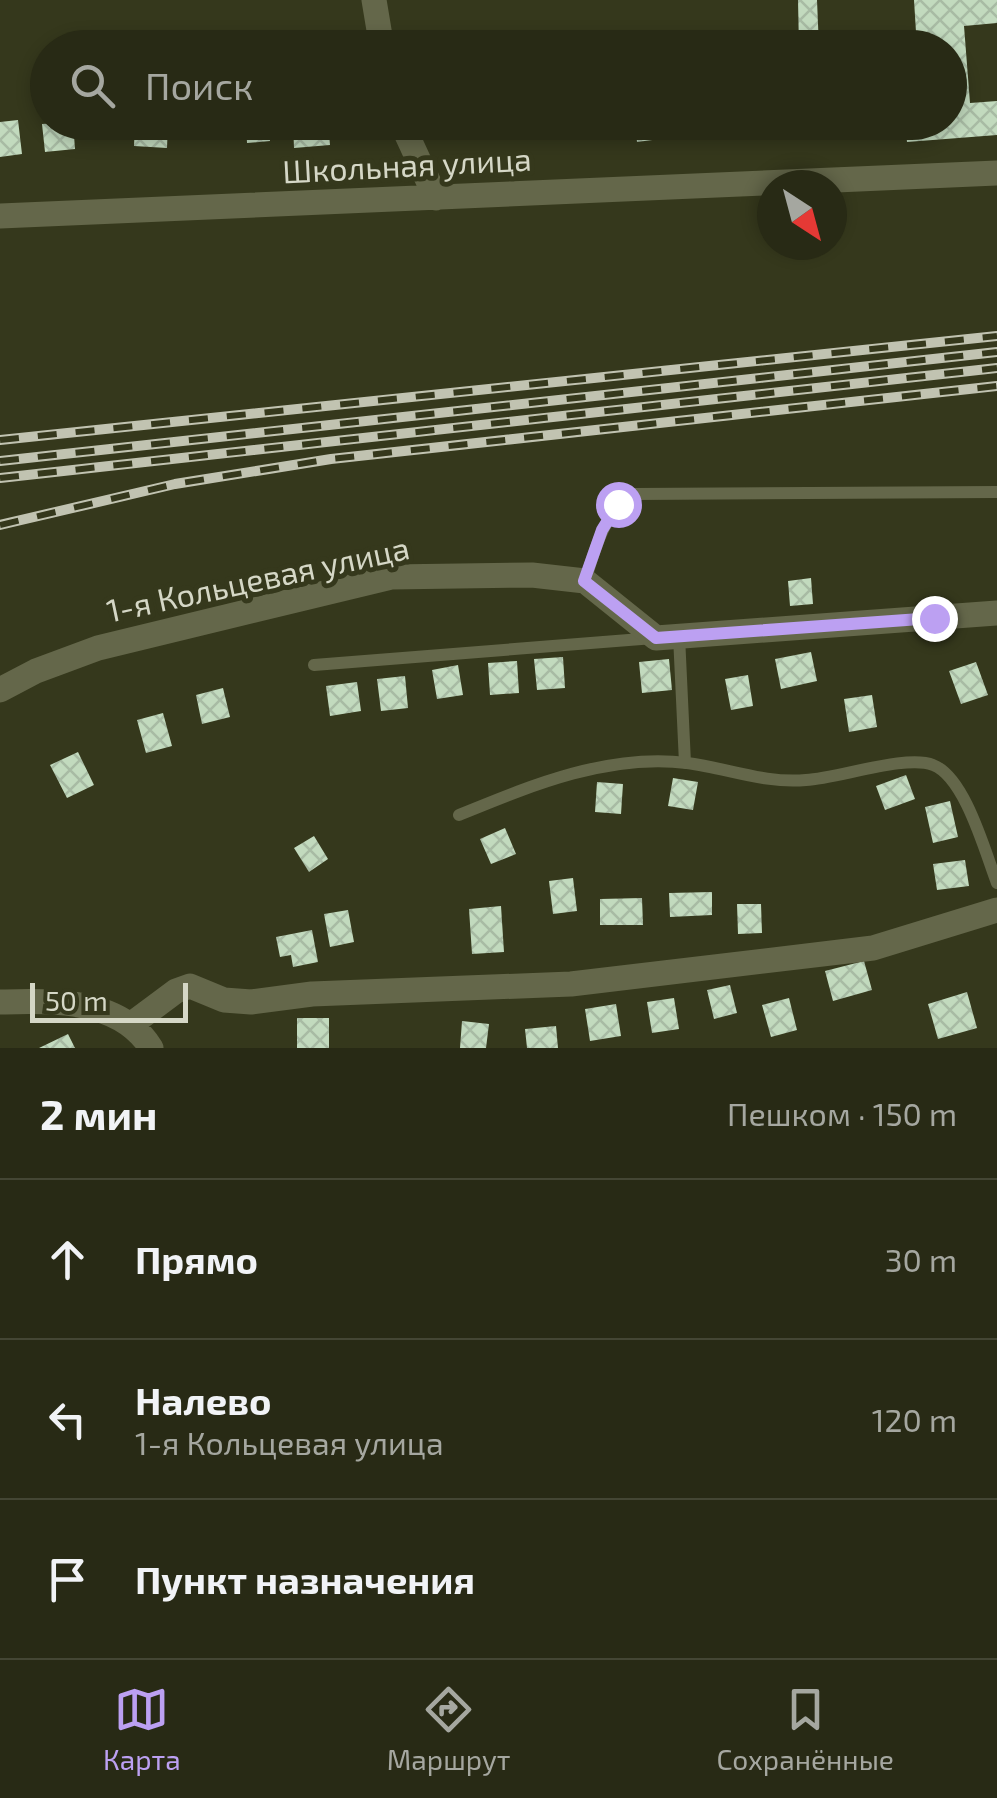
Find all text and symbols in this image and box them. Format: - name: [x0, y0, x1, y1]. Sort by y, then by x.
- search box: [30, 30, 967, 140]
- icon: search: [65, 58, 120, 113]
- text: Поиск: [145, 62, 254, 108]
- street label: Школьная улица: [281, 139, 532, 191]
- north arrow: [757, 170, 847, 260]
- route start: [596, 482, 642, 528]
- street label: 1-я Кольцевая улица: [103, 527, 413, 630]
- route end: [912, 596, 958, 642]
- scale bar: [30, 978, 188, 1023]
- text: 50 m: [45, 983, 108, 1017]
- text: 2 мин: [40, 1088, 157, 1138]
- text: Пешком · 150 m: [727, 1094, 957, 1132]
- icon: ahead: [40, 1232, 95, 1287]
- text: Прямо: [135, 1236, 258, 1282]
- text: 30 m: [885, 1240, 957, 1278]
- text: Налево: [135, 1377, 271, 1423]
- icon: left: [40, 1392, 95, 1447]
- text: 120 m: [872, 1400, 957, 1438]
- text: 1-я Кольцевая улица: [135, 1423, 444, 1461]
- icon: arrive: [40, 1552, 95, 1607]
- text: Пункт назначения: [135, 1556, 475, 1602]
- tab: Карта: [103, 1682, 181, 1776]
- tab: Маршрут: [387, 1682, 511, 1776]
- tab: Сохранённые: [717, 1682, 894, 1776]

